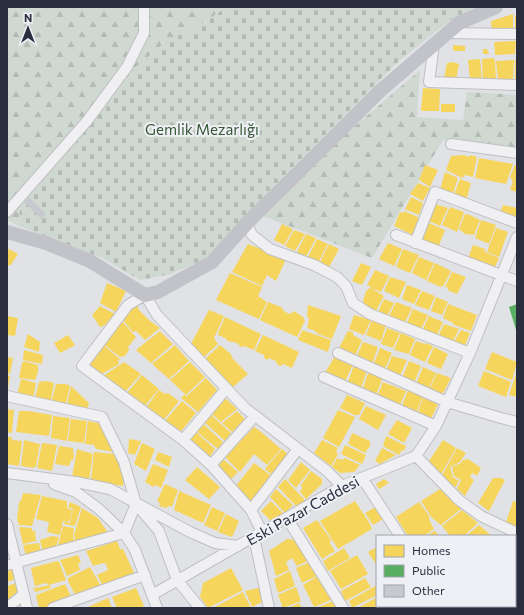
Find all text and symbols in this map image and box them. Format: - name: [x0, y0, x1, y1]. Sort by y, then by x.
- north arrow: [8, 8, 48, 48]
- text: N: [24, 11, 32, 24]
- park label: Gemlik Mezarlığı: [145, 120, 259, 138]
- street label: Eski Pazar Caddesi: [243, 472, 362, 549]
- legend: [376, 535, 516, 607]
- text: Homes: [412, 543, 450, 557]
- text: Public: [412, 563, 445, 577]
- text: Other: [412, 583, 445, 597]

